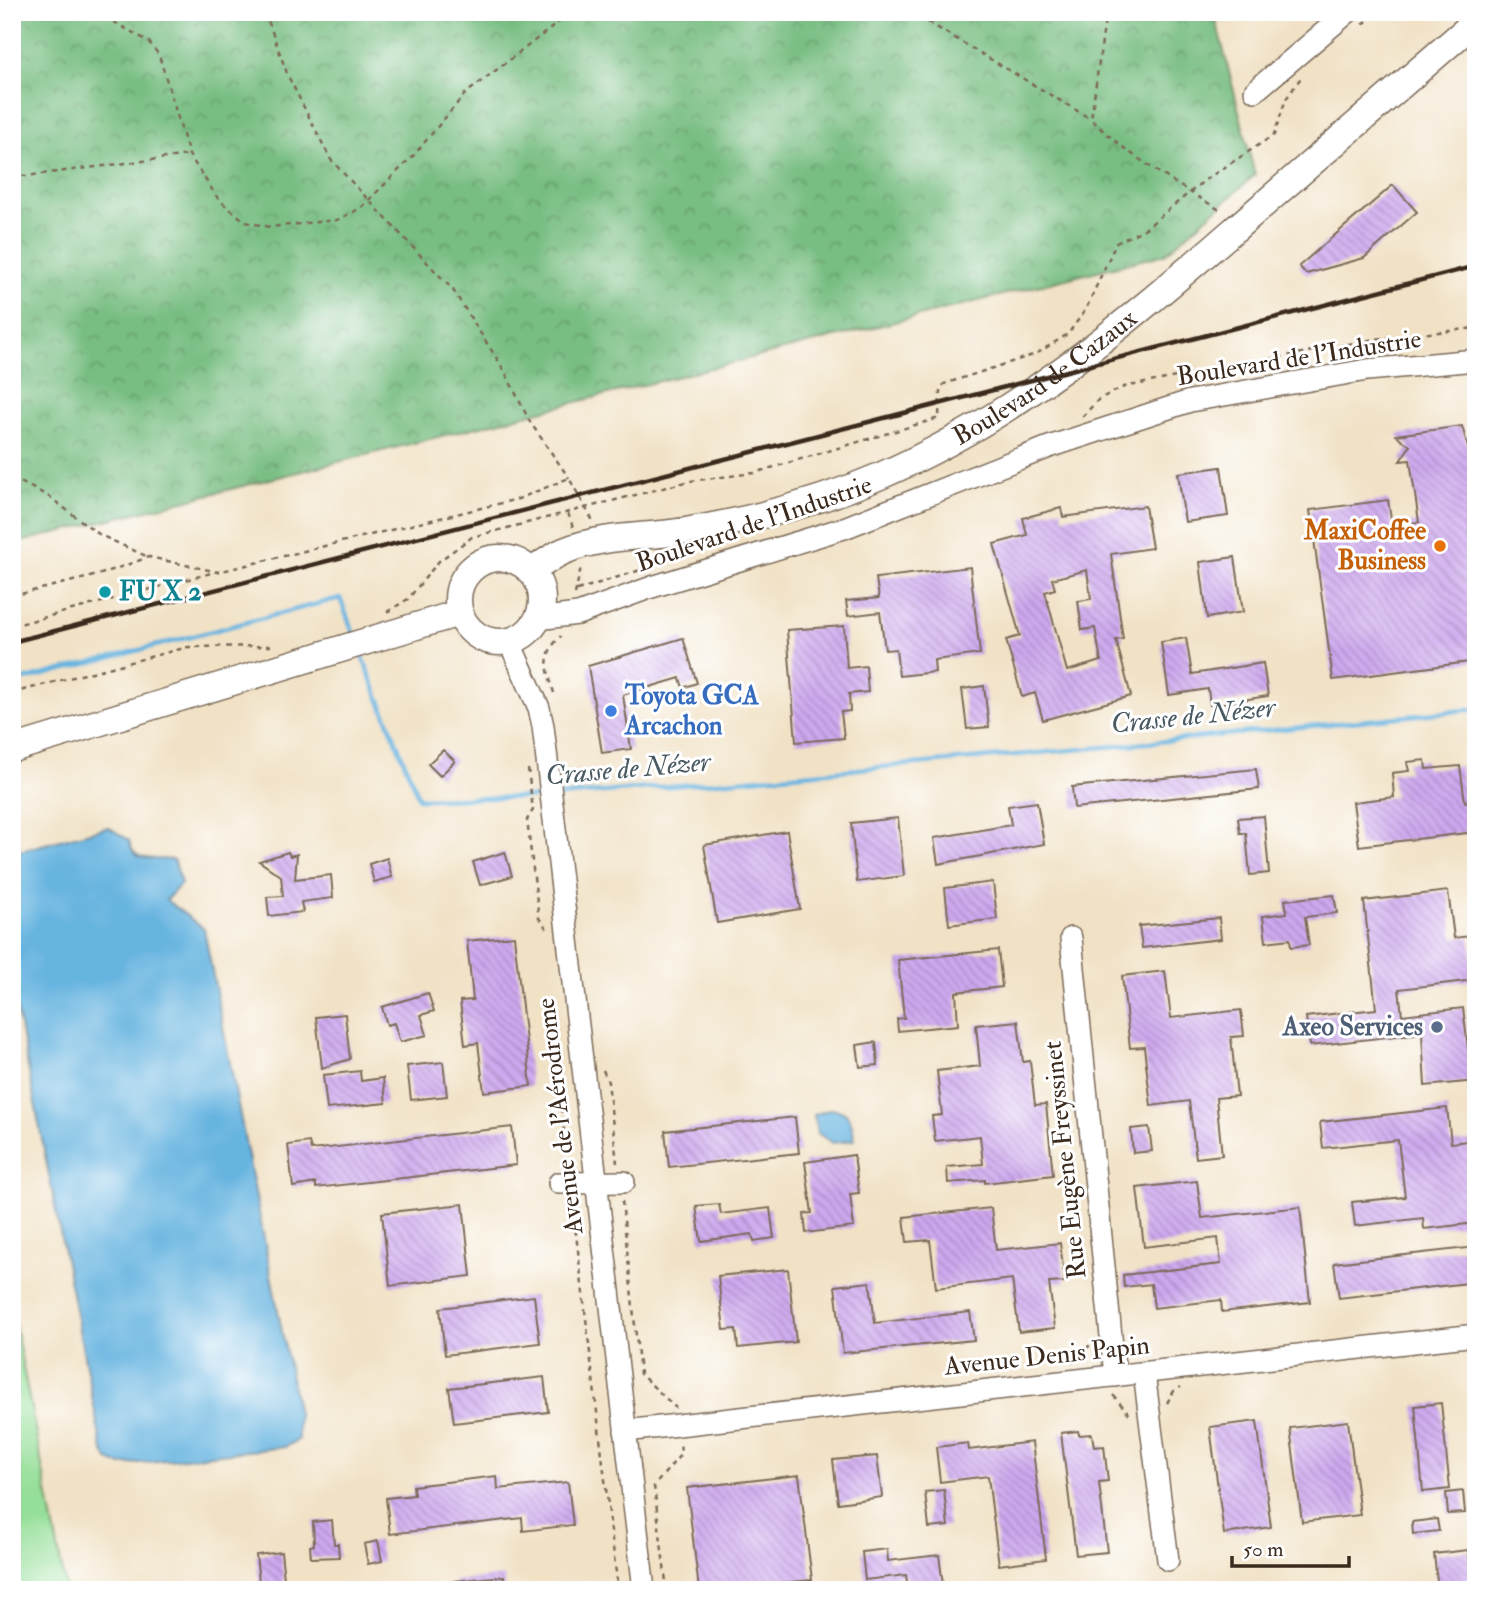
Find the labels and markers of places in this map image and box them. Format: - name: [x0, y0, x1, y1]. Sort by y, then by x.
- place label: MaxiCoffee Business: [1303, 515, 1426, 577]
- marker: MaxiCoffee Business: [1432, 538, 1448, 554]
- place label: FU X 2: [119, 576, 201, 608]
- marker: FU X 2: [97, 584, 113, 600]
- place label: Toyota GCA Arcachon: [624, 680, 760, 742]
- marker: Toyota GCA Arcachon: [603, 703, 619, 719]
- place label: Axeo Services: [1282, 1011, 1423, 1043]
- marker: Axeo Services: [1429, 1019, 1445, 1035]

